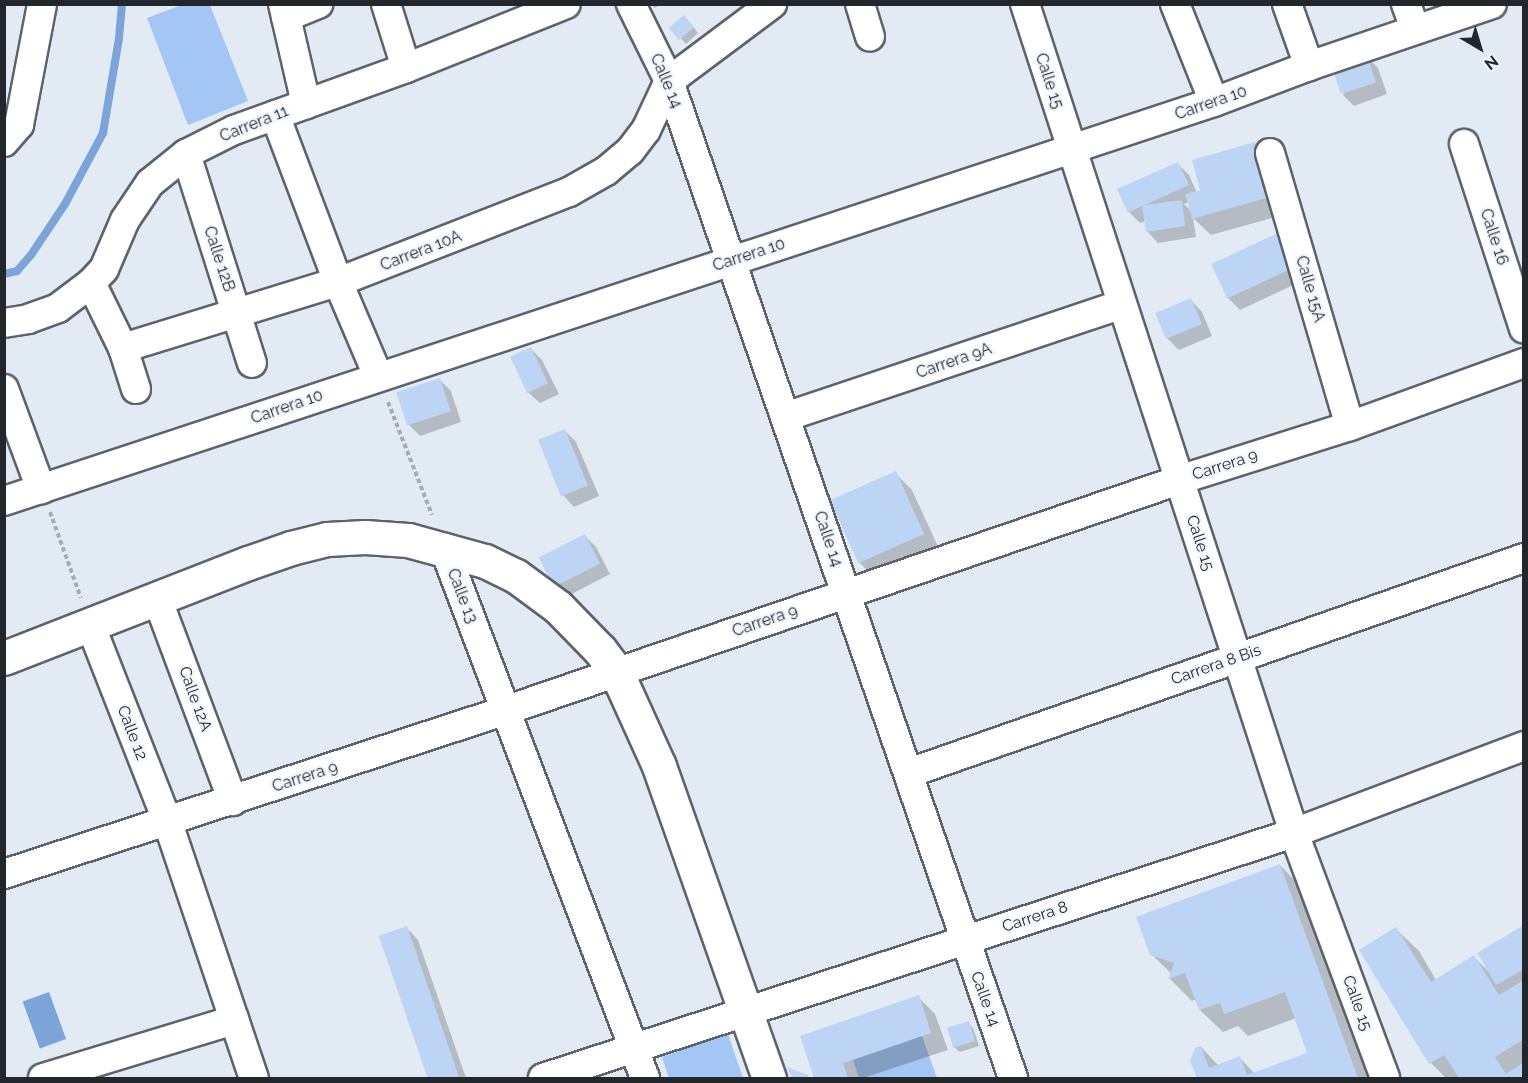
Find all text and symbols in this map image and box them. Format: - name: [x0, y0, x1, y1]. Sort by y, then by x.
- north arrow: [1450, 18, 1510, 78]
- street label: Calle 14: [646, 51, 686, 111]
- street label: Calle 15: [1031, 51, 1067, 111]
- text: N: [1481, 51, 1502, 74]
- street label: Carrera 10: [1172, 82, 1250, 124]
- street label: Carrera 11: [217, 102, 291, 146]
- street label: Calle 16: [1476, 206, 1512, 268]
- street label: Calle 12B: [199, 224, 239, 294]
- street label: Carrera 10A: [378, 227, 464, 275]
- street label: Carrera 10: [710, 234, 788, 276]
- street label: Calle 15A: [1291, 254, 1329, 324]
- street label: Carrera 9A: [914, 339, 994, 383]
- street label: Carrera 10: [248, 386, 326, 428]
- street label: Carrera 9: [1190, 445, 1260, 485]
- street label: Calle 14: [810, 509, 846, 569]
- street label: Calle 15: [1182, 513, 1218, 573]
- street label: Calle 13: [443, 566, 481, 626]
- street label: Carrera 9: [730, 601, 800, 641]
- street label: Carrera 8 Bis: [1168, 641, 1264, 689]
- street label: Calle 12A: [174, 664, 216, 734]
- street label: Calle 12: [113, 703, 151, 763]
- street label: Carrera 9: [270, 757, 340, 797]
- street label: Carrera 8: [1000, 897, 1070, 937]
- street label: Calle 14: [966, 969, 1004, 1029]
- street label: Calle 15: [1338, 973, 1376, 1033]

